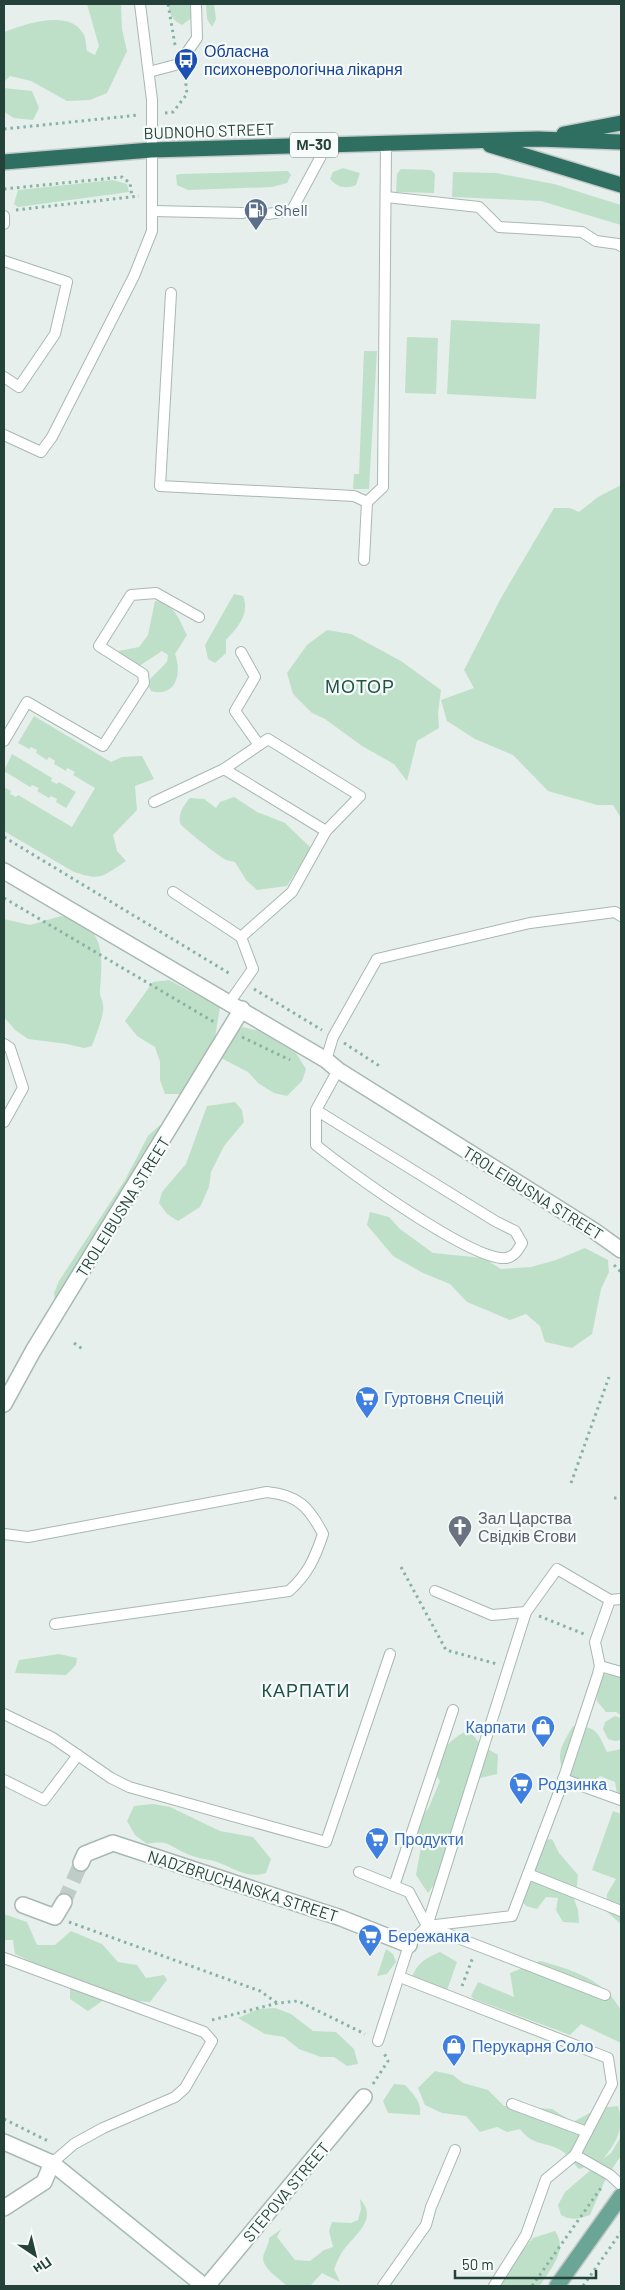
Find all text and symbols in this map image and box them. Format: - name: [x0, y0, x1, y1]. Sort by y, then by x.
- place label: Обласна психоневрологічна лікарня: [204, 41, 403, 78]
- bus stop icon: Обласна психоневрологічна лікарня: [173, 47, 199, 81]
- street label: BUDNOHO STREET: [143, 119, 275, 142]
- road number: М-30: [290, 132, 338, 158]
- fuel station icon: Shell: [243, 197, 269, 231]
- place label: Shell: [274, 200, 308, 219]
- district label: МОТОР: [325, 675, 395, 697]
- street label: TROLEIBUSNA STREET: [72, 1133, 173, 1280]
- street label: TROLEIBUSNA STREET: [460, 1142, 607, 1243]
- supermarket icon: Гуртовня Спецій: [354, 1385, 380, 1419]
- place label: Гуртовня Спецій: [384, 1388, 504, 1407]
- place label: Зал Царства Свідків Єгови: [478, 1508, 577, 1545]
- church icon: Зал Царства Свідків Єгови: [447, 1514, 473, 1548]
- district label: КАРПАТИ: [262, 1679, 350, 1701]
- shop icon: Карпати: [530, 1714, 556, 1748]
- place label: Карпати: [465, 1717, 526, 1736]
- supermarket icon: Родзинка: [508, 1771, 534, 1805]
- place label: Родзинка: [538, 1774, 607, 1793]
- supermarket icon: Продукти: [364, 1826, 390, 1860]
- place label: Продукти: [394, 1829, 464, 1848]
- street label: NADZBRUCHANSKA STREET: [146, 1846, 341, 1925]
- supermarket icon: Бережанка: [357, 1923, 383, 1957]
- place label: Бережанка: [388, 1926, 470, 1945]
- shop icon: Перукарня Соло: [441, 2033, 467, 2067]
- place label: Перукарня Соло: [472, 2036, 594, 2055]
- street label: STEPOVA STREET: [238, 2138, 333, 2245]
- north arrow: [10, 2230, 60, 2280]
- scale bar: [455, 2248, 596, 2280]
- text: Пн: [30, 2254, 55, 2278]
- text: 50 m: [462, 2255, 494, 2273]

